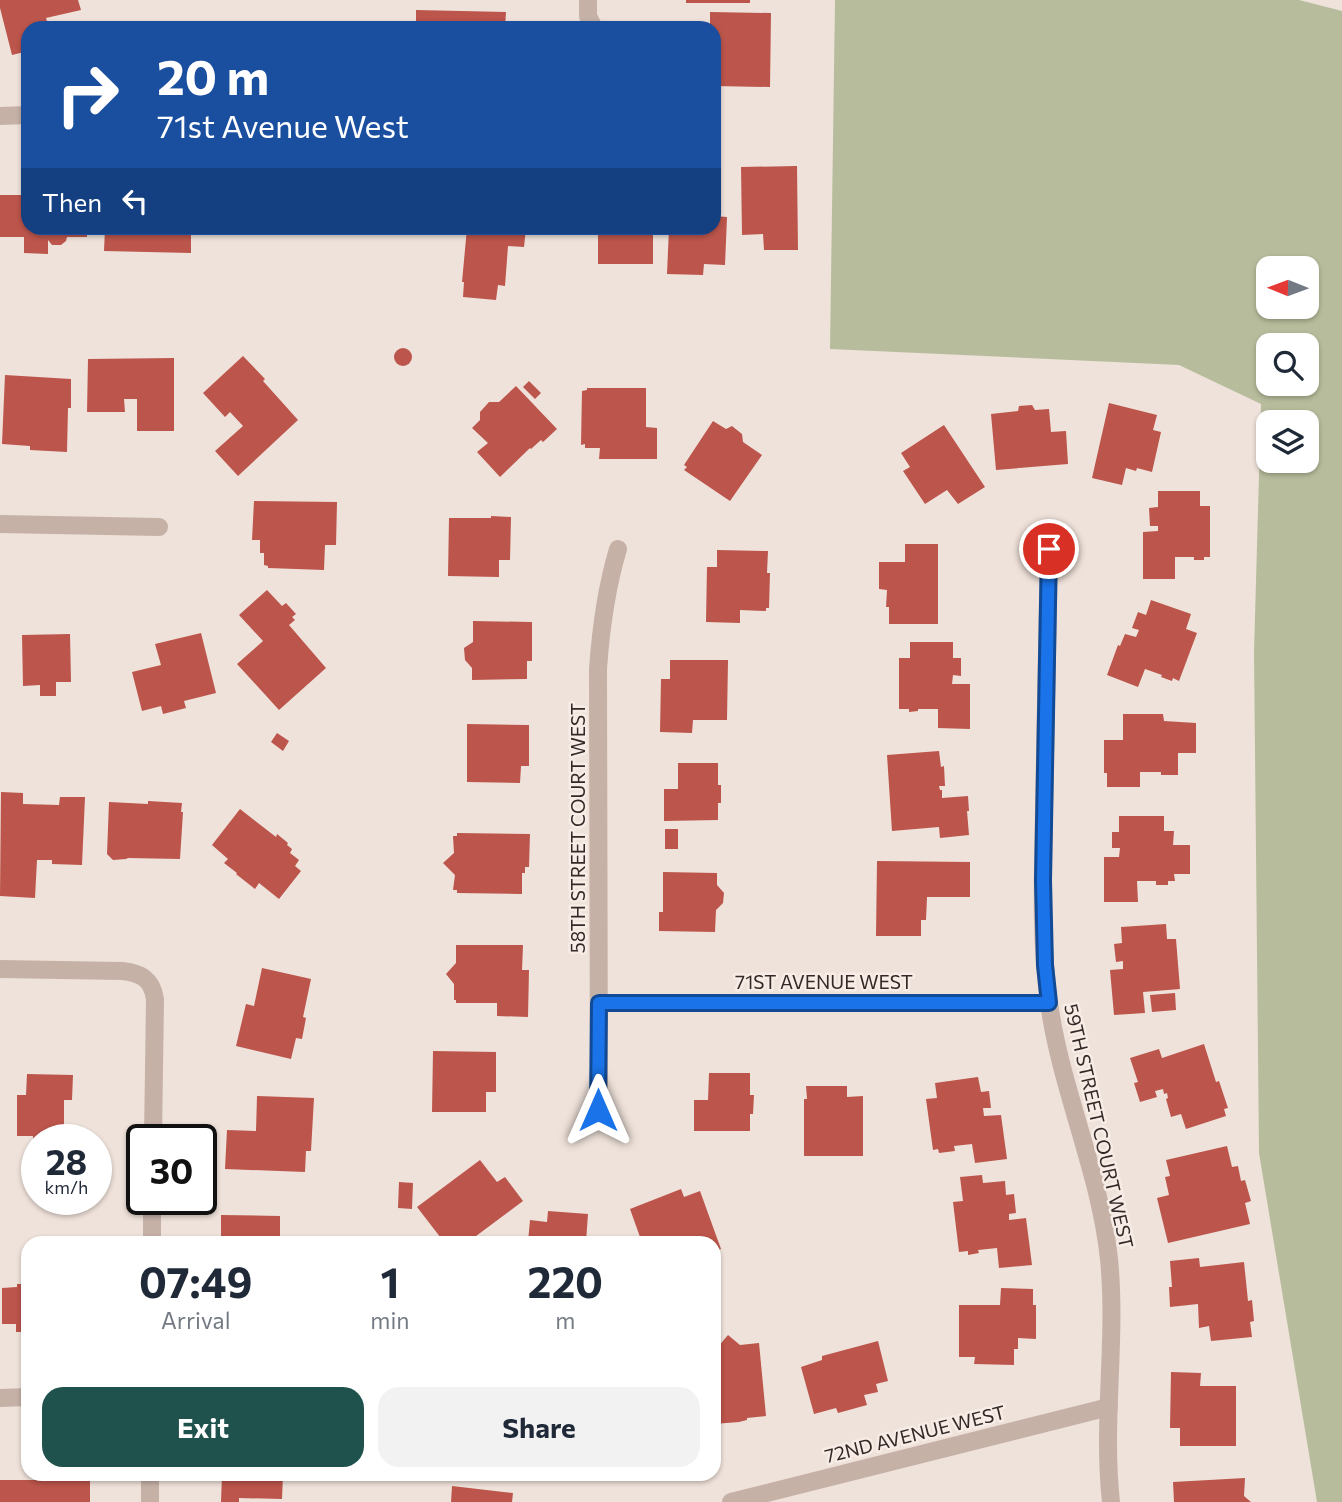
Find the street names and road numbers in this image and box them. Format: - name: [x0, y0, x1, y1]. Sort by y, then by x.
- street label: 58TH STREET COURT WEST: [566, 703, 589, 953]
- street label: 71ST AVENUE WEST: [735, 970, 913, 993]
- street label: 59TH STREET COURT WEST: [1060, 1001, 1139, 1250]
- street label: 72ND AVENUE WEST: [822, 1400, 1008, 1467]

